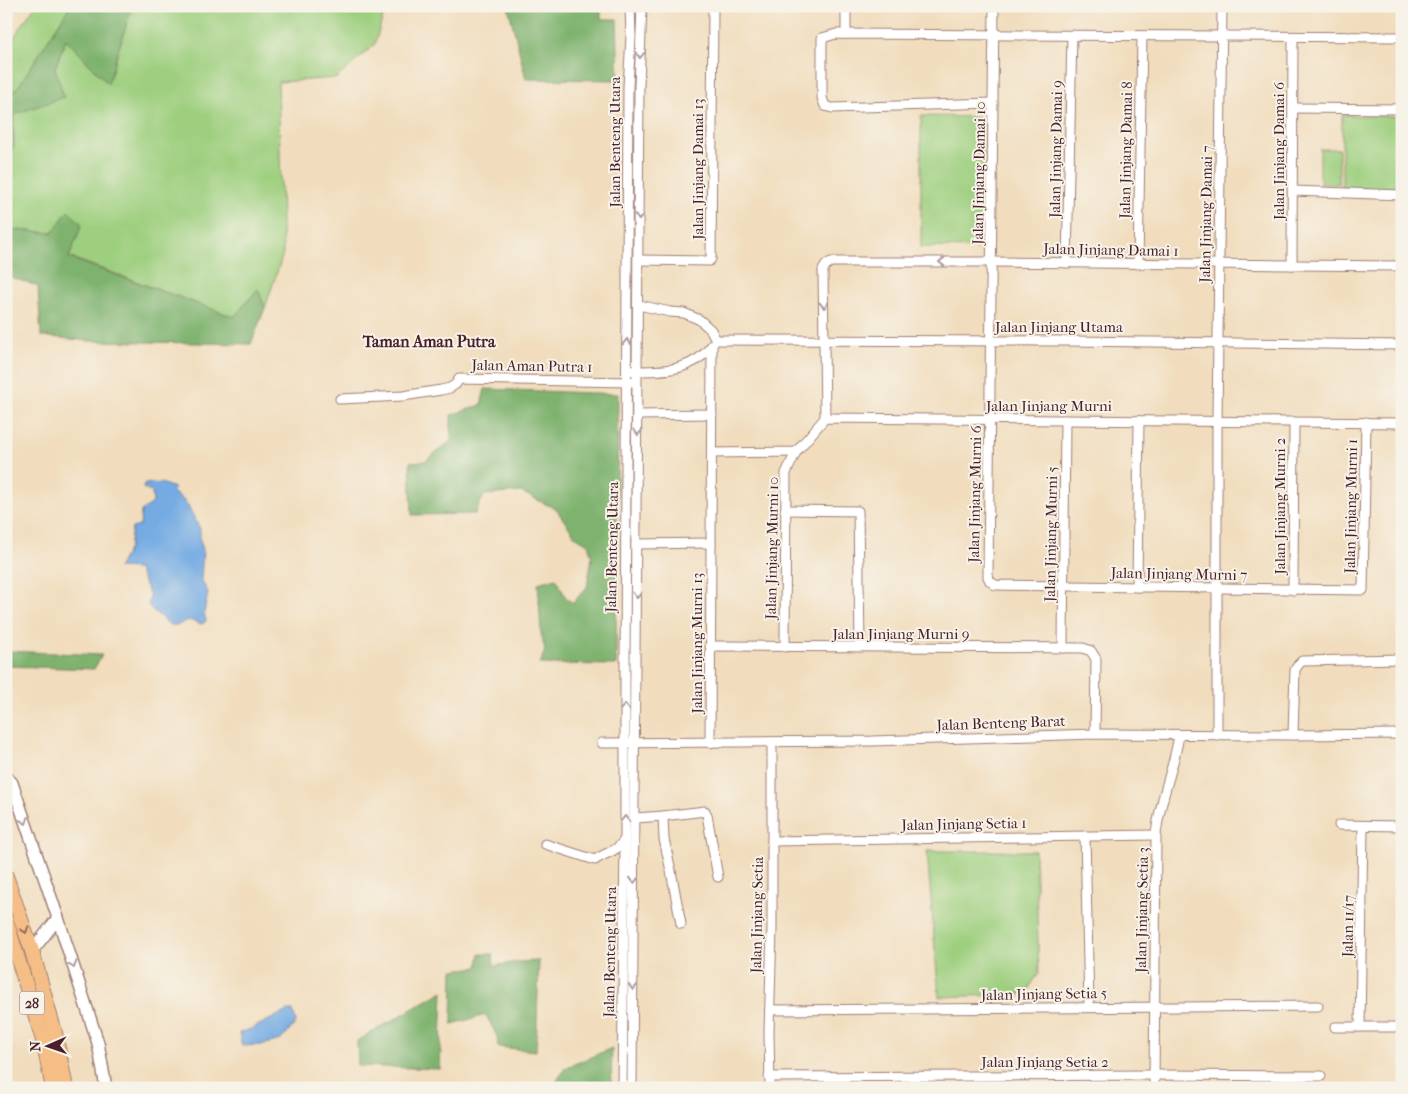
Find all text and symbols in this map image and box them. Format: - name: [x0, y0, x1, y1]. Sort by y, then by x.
- one-way arrow: [635, 51, 646, 59]
- street label: Jalan Benteng Utara: [606, 75, 624, 209]
- street label: Jalan Jinjang Damai 9: [1046, 80, 1066, 219]
- street label: Jalan Jinjang Damai 8: [1116, 81, 1136, 220]
- street label: Jalan Jinjang Damai 6: [1270, 81, 1288, 221]
- street label: Jalan Jinjang Damai 13: [689, 98, 707, 241]
- street label: Jalan Jinjang Damai 10: [969, 101, 989, 246]
- street label: Jalan Jinjang Damai 7: [1196, 145, 1216, 284]
- one-way arrow: [634, 214, 644, 222]
- street label: Jalan Jinjang Damai 1: [1042, 240, 1179, 260]
- one-way arrow: [938, 257, 946, 267]
- one-way arrow: [819, 302, 829, 309]
- street label: Jalan Jinjang Utama: [994, 318, 1124, 336]
- district label: Taman Aman Putra: [362, 332, 496, 351]
- one-way arrow: [622, 337, 632, 345]
- street label: Jalan Aman Putra 1: [470, 356, 593, 376]
- street label: Jalan Jinjang Murni: [985, 397, 1113, 415]
- street label: Jalan Jinjang Murni 6: [965, 424, 985, 564]
- one-way arrow: [633, 429, 643, 437]
- street label: Jalan Jinjang Murni 2: [1271, 437, 1289, 576]
- street label: Jalan Jinjang Murni 1: [1341, 439, 1361, 574]
- street label: Jalan Jinjang Murni 5: [1041, 466, 1061, 603]
- street label: Jalan Jinjang Murni 10: [762, 476, 782, 621]
- street label: Jalan Benteng Utara: [602, 480, 622, 614]
- street label: Jalan Jinjang Murni 7: [1110, 564, 1247, 584]
- street label: Jalan Jinjang Murni 13: [688, 573, 706, 714]
- one-way arrow: [631, 591, 642, 599]
- street label: Jalan Jinjang Murni 9: [831, 625, 970, 643]
- one-way arrow: [620, 703, 630, 710]
- street label: Jalan Benteng Barat: [935, 712, 1066, 734]
- street label: Jalan Jinjang Setia 1: [900, 814, 1027, 834]
- one-way arrow: [620, 815, 630, 822]
- one-way arrow: [19, 816, 29, 825]
- street label: Jalan Jinjang Setia 3: [1132, 847, 1152, 974]
- street label: Jalan Jinjang Setia: [747, 856, 767, 974]
- one-way arrow: [629, 876, 639, 884]
- street label: Jalan Benteng Utara: [600, 885, 620, 1019]
- street label: Jalan 11/17: [1338, 895, 1358, 958]
- one-way arrow: [19, 926, 29, 934]
- one-way arrow: [67, 960, 77, 968]
- one-way arrow: [628, 983, 638, 991]
- street label: Jalan Jinjang Setia 5: [980, 984, 1107, 1004]
- road number: 28: [20, 991, 44, 1014]
- north arrow: [22, 1022, 72, 1072]
- text: N: [27, 1040, 44, 1052]
- street label: Jalan Jinjang Setia 2: [980, 1053, 1109, 1071]

